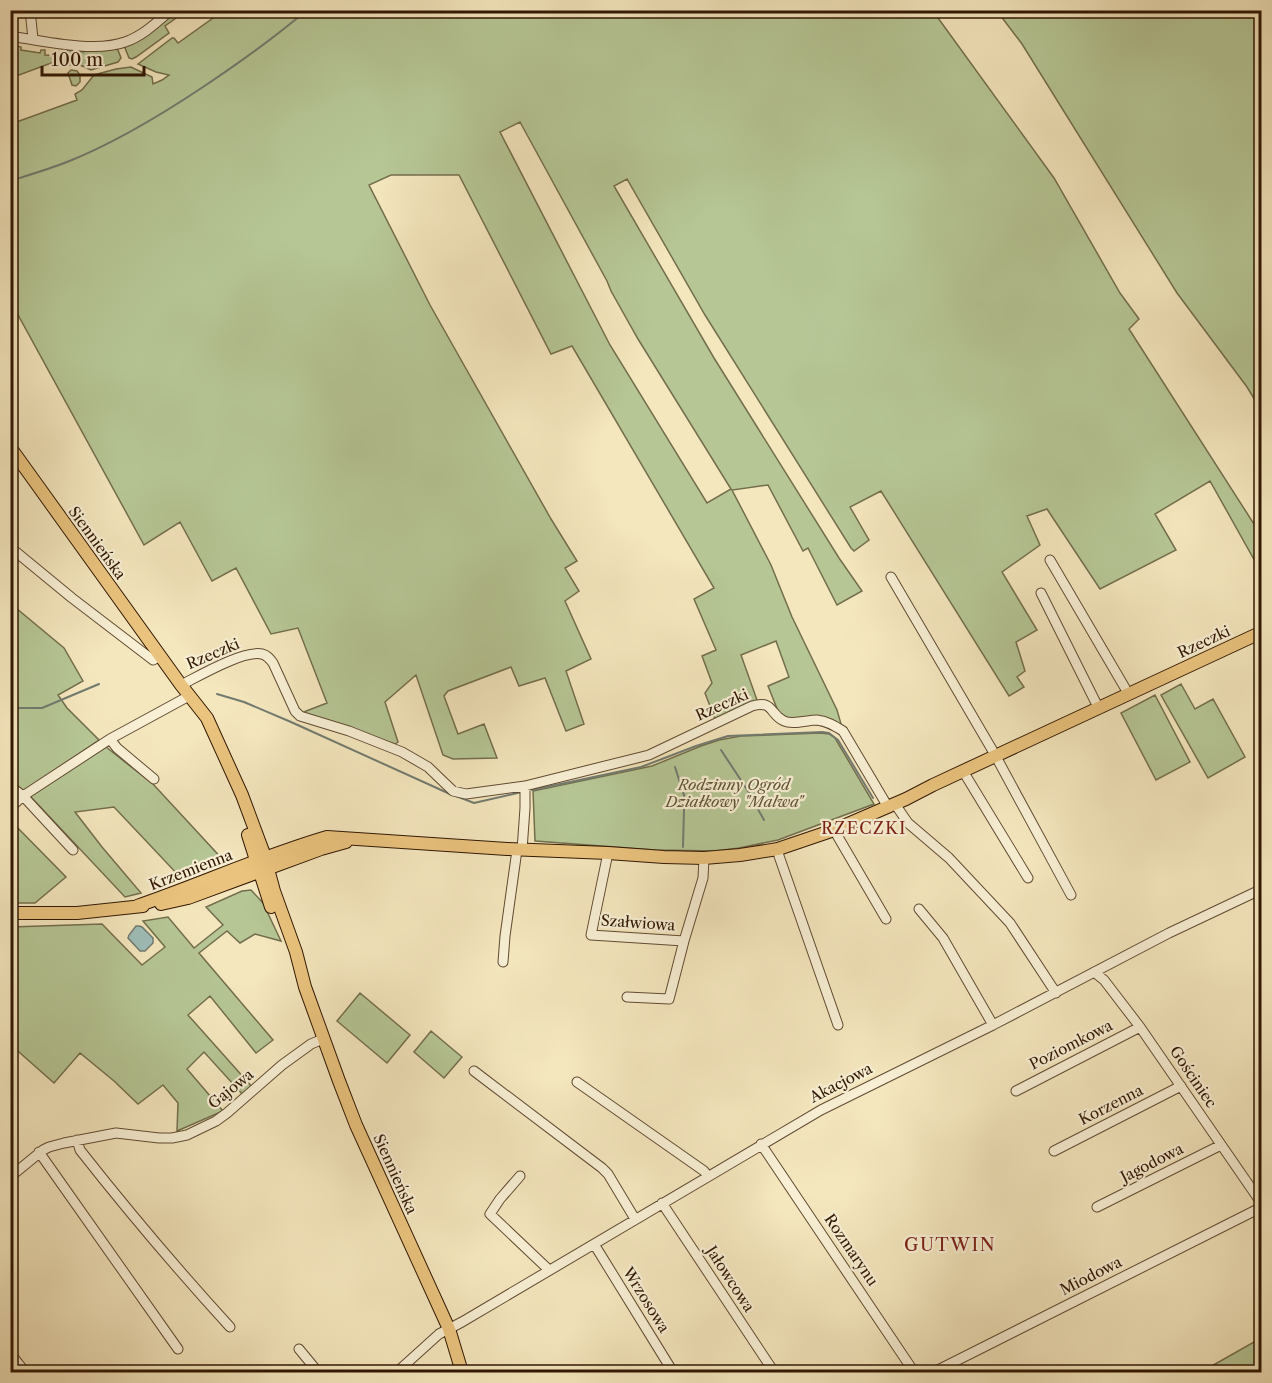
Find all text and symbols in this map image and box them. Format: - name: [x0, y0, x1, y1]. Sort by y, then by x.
- scale bar: [42, 39, 144, 77]
- text: 100 m: [51, 49, 103, 71]
- street label: Siennieńska: [65, 502, 130, 583]
- street label: Rzeczki: [1174, 621, 1234, 662]
- street label: Rzeczki: [183, 634, 243, 673]
- street label: Rzeczki: [692, 684, 752, 725]
- park label: Rodzinny Ogród Działkowy "Malwa": [665, 775, 805, 811]
- district label: RZECZKI: [821, 818, 907, 838]
- street label: Krzemienna: [146, 845, 235, 894]
- street label: Szałwiowa: [600, 910, 676, 935]
- street label: Poziomkowa: [1026, 1015, 1116, 1074]
- street label: Gościniec: [1166, 1042, 1221, 1111]
- street label: Akacjowa: [805, 1059, 876, 1107]
- street label: Gajowa: [204, 1065, 257, 1113]
- street label: Korzenna: [1075, 1080, 1146, 1129]
- street label: Siennieńska: [369, 1131, 422, 1217]
- street label: Jagodowa: [1115, 1139, 1186, 1187]
- street label: Rozmarynu: [820, 1210, 882, 1289]
- district label: GUTWIN: [904, 1234, 996, 1256]
- street label: Jałowcowa: [701, 1240, 759, 1315]
- street label: Miodowa: [1057, 1252, 1125, 1299]
- street label: Wrzosowa: [618, 1263, 674, 1336]

